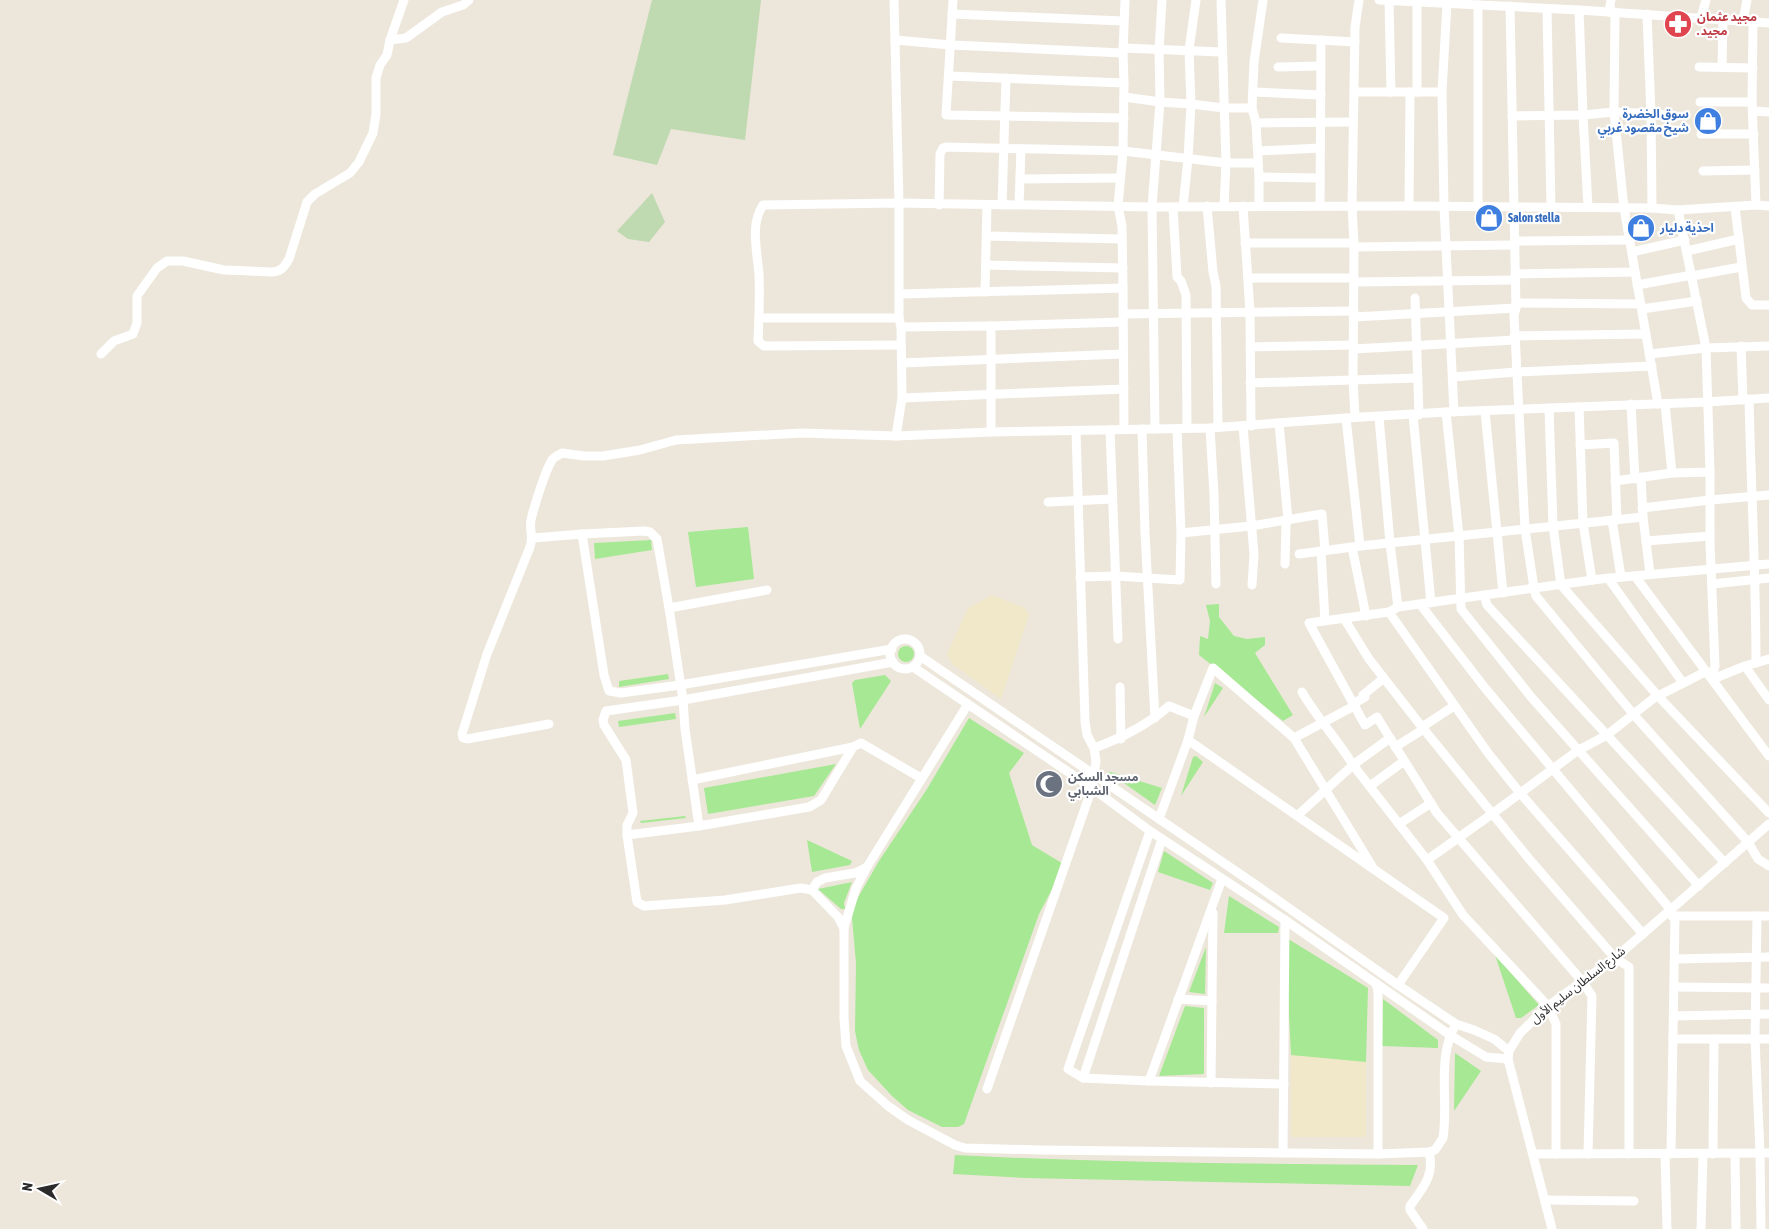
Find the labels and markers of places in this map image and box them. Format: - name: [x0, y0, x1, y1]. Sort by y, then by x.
- pharmacy icon: مجيد عثمان . مجيد: [1663, 9, 1693, 39]
- place label: مجيد عثمان . مجيد: [1697, 10, 1757, 38]
- shop icon: سوق الخضرة شيخ مقصود غربي: [1693, 106, 1723, 136]
- place label: سوق الخضرة شيخ مقصود غربي: [1598, 107, 1689, 138]
- shop icon: Salon stella: [1474, 203, 1504, 233]
- place label: Salon stella: [1508, 211, 1560, 225]
- shop icon: احذية دليار: [1626, 213, 1656, 243]
- place label: احذية دليار: [1659, 221, 1714, 235]
- mosque icon: مسجد السكن الشبابي: [1034, 769, 1064, 799]
- place label: مسجد السكن الشبابي: [1068, 770, 1138, 801]

